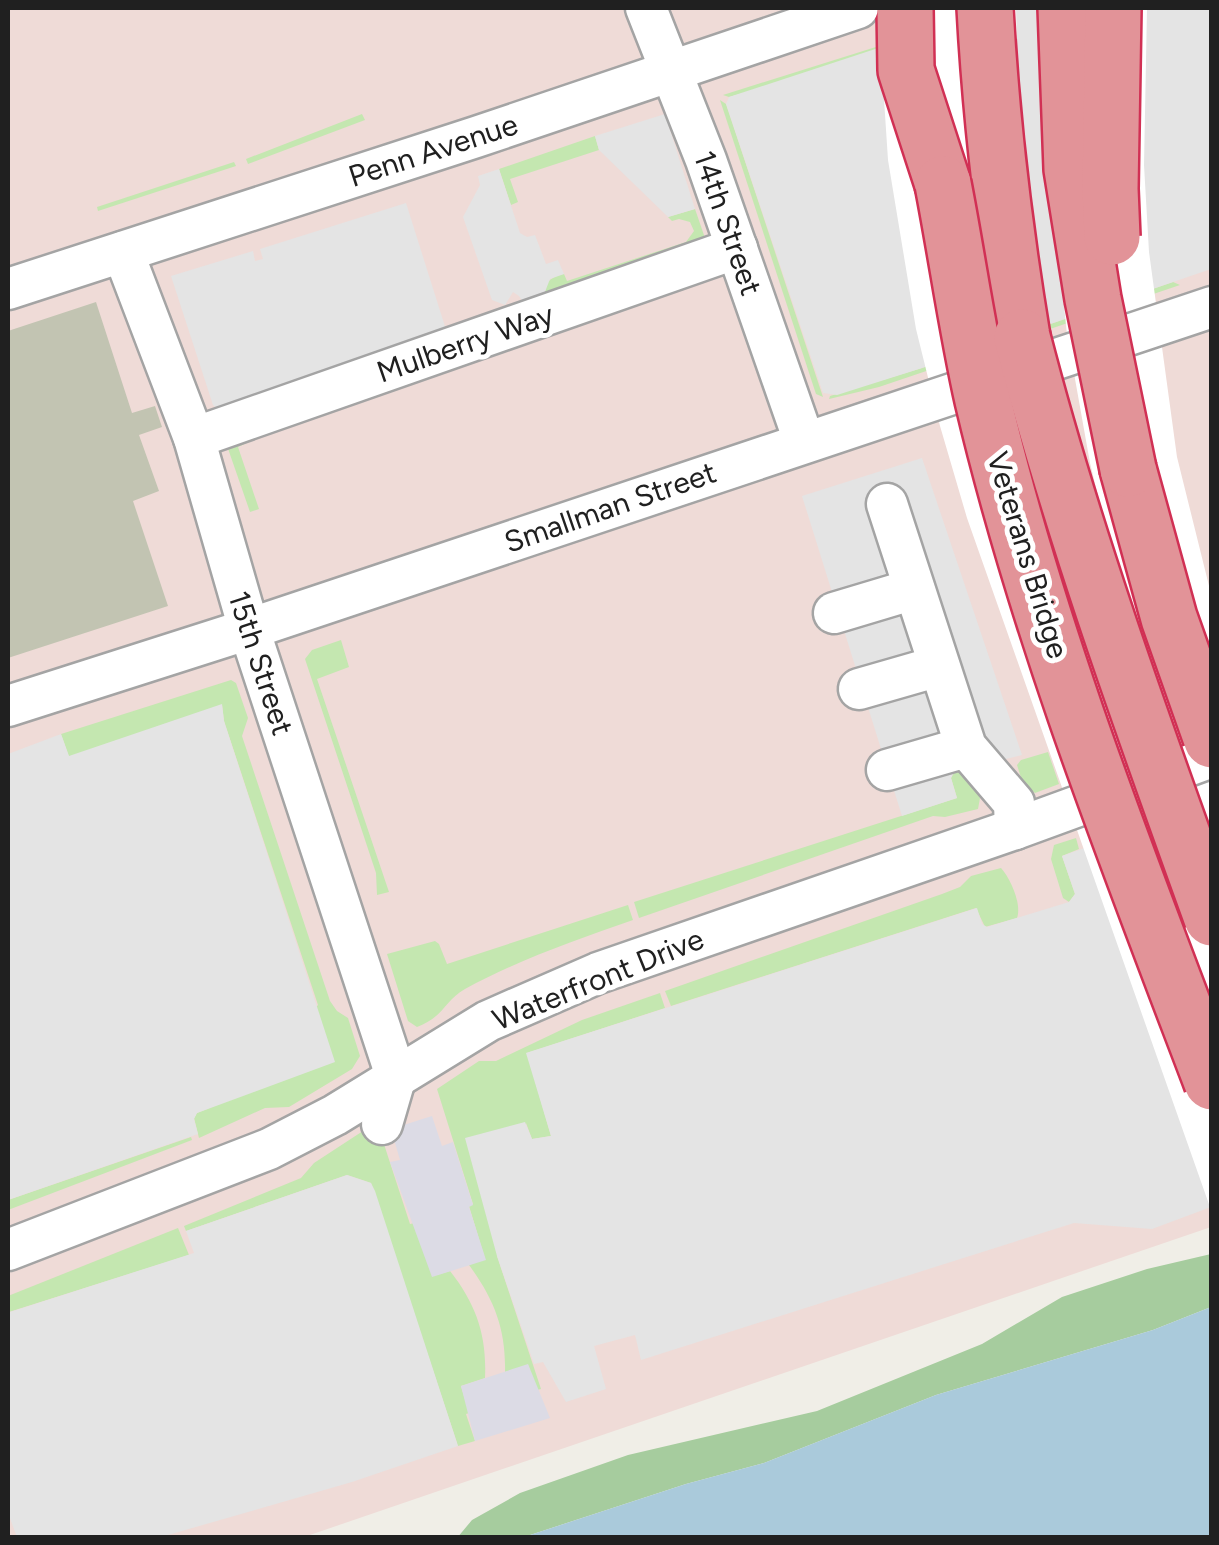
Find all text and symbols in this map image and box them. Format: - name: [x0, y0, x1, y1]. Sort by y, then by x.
- street label: Penn Avenue: [344, 105, 522, 195]
- street label: 14th Street: [686, 146, 770, 300]
- street label: Mulberry Way: [372, 295, 558, 391]
- street label: Veterans Bridge: [979, 447, 1077, 663]
- street label: Smallman Street: [499, 453, 721, 561]
- street label: 15th Street: [220, 586, 302, 740]
- street label: Waterfront Drive: [487, 920, 709, 1038]

